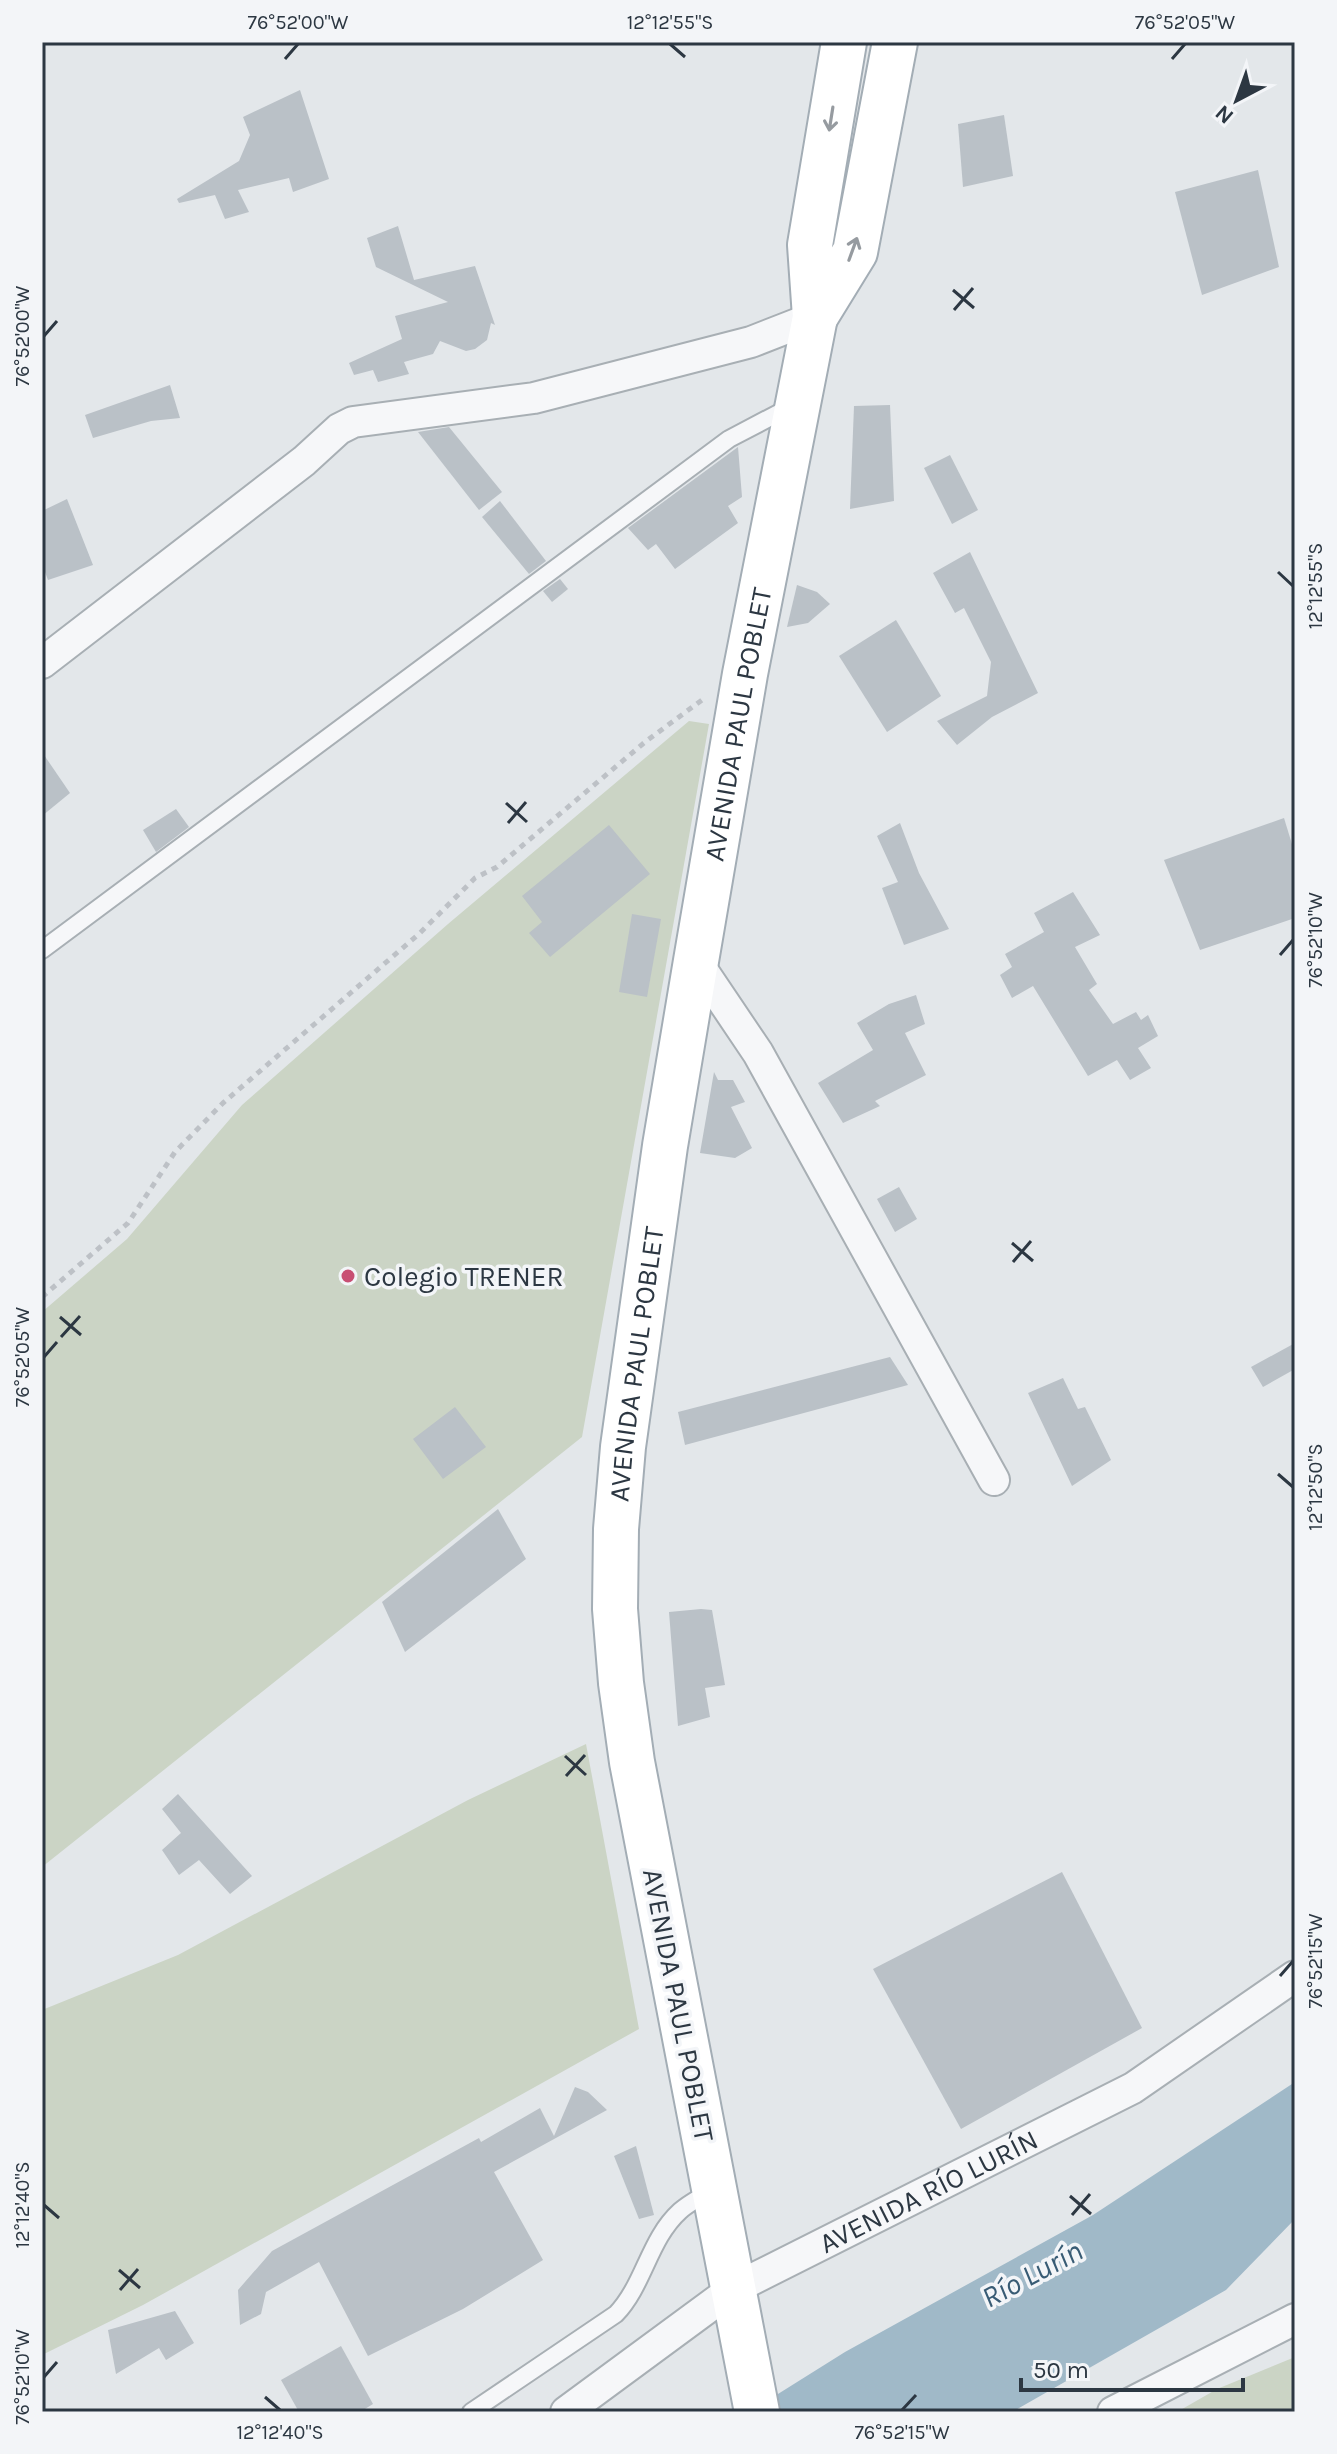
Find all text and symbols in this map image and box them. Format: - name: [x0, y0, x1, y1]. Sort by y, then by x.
- text: 76°52'00"W: [248, 11, 349, 34]
- text: 12°12'55"S: [627, 11, 713, 34]
- text: 76°52'05"W: [1135, 11, 1235, 34]
- north arrow: [1197, 60, 1277, 140]
- text: N: [1210, 99, 1239, 129]
- one-way arrow: [823, 106, 838, 131]
- one-way arrow: [847, 237, 862, 262]
- text: 76°52'00"W: [11, 285, 34, 386]
- text: 12°12'55"S: [1304, 543, 1327, 629]
- street label: AVENIDA PAUL POBLET: [697, 585, 779, 864]
- text: 76°52'10"W: [1304, 892, 1327, 988]
- street label: AVENIDA PAUL POBLET: [602, 1224, 671, 1503]
- place label: Colegio TRENER: [364, 1260, 564, 1293]
- marker: Colegio TRENER: [339, 1267, 357, 1285]
- text: 76°52'05"W: [11, 1307, 34, 1407]
- text: 12°12'50"S: [1304, 1443, 1327, 1531]
- street label: AVENIDA PAUL POBLET: [636, 1866, 721, 2144]
- text: 76°52'15"W: [1304, 1913, 1327, 2009]
- street label: AVENIDA RÍO LURÍN: [814, 2123, 1043, 2260]
- text: 12°12'40"S: [11, 2161, 34, 2249]
- water label: Río Lurín: [975, 2232, 1089, 2316]
- text: 76°52'10"W: [11, 2329, 34, 2425]
- scale bar: [1021, 2342, 1243, 2392]
- text: 50 m: [1033, 2356, 1089, 2384]
- text: 12°12'40"S: [236, 2421, 324, 2444]
- text: 76°52'15"W: [854, 2421, 950, 2444]

